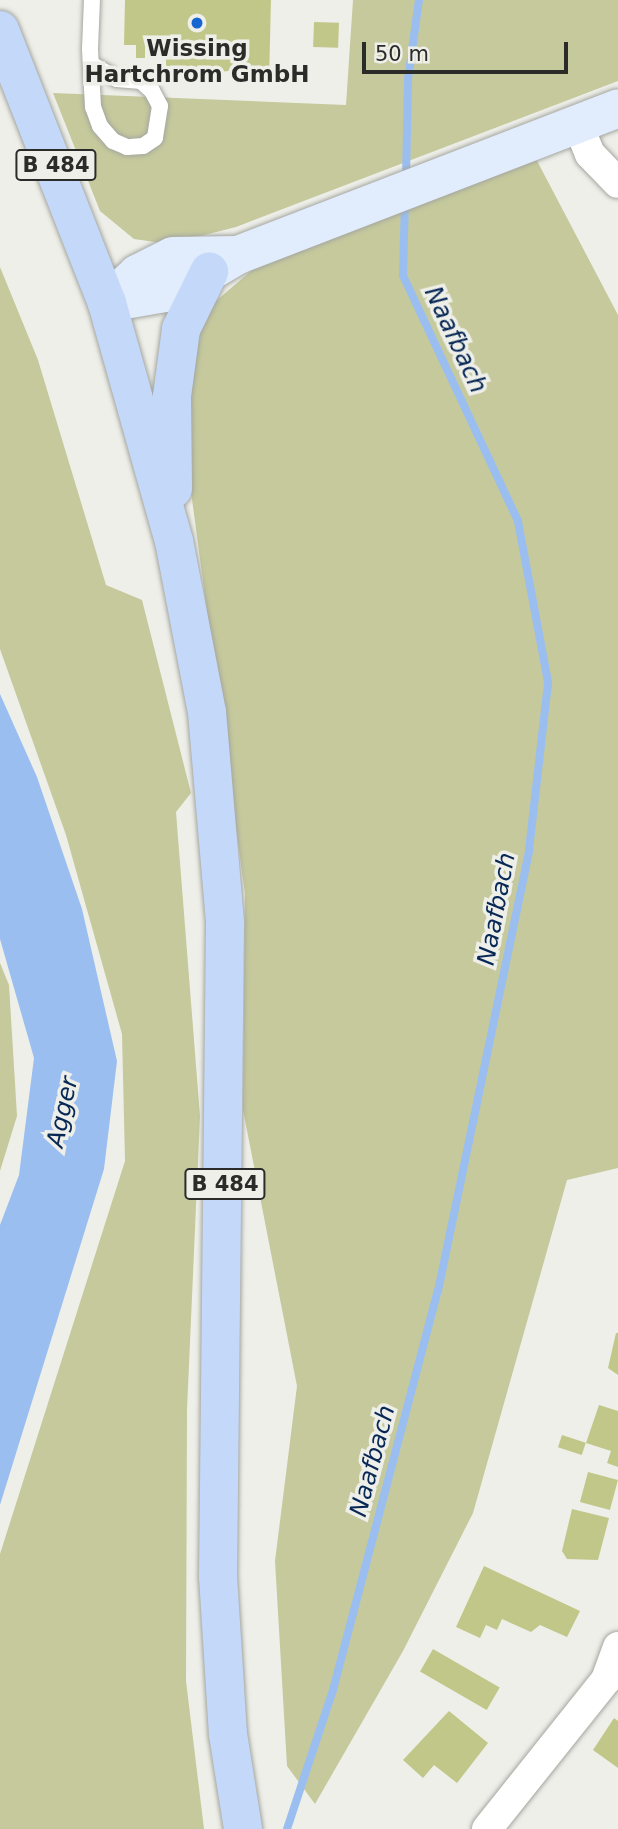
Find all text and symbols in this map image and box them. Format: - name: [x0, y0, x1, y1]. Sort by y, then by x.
- marker: Wissing Hartchrom GmbH: [189, 15, 205, 31]
- scale bar: [366, 28, 572, 72]
- place label: Wissing Hartchrom GmbH: [85, 34, 309, 88]
- text: 50 m: [375, 42, 429, 66]
- road number: B 484: [14, 148, 98, 182]
- water label: Naafbach: [418, 282, 492, 398]
- water label: Naafbach: [472, 850, 522, 968]
- water label: Agger: [41, 1074, 85, 1150]
- road number: B 484: [183, 1166, 267, 1202]
- water label: Naafbach: [344, 1402, 402, 1520]

